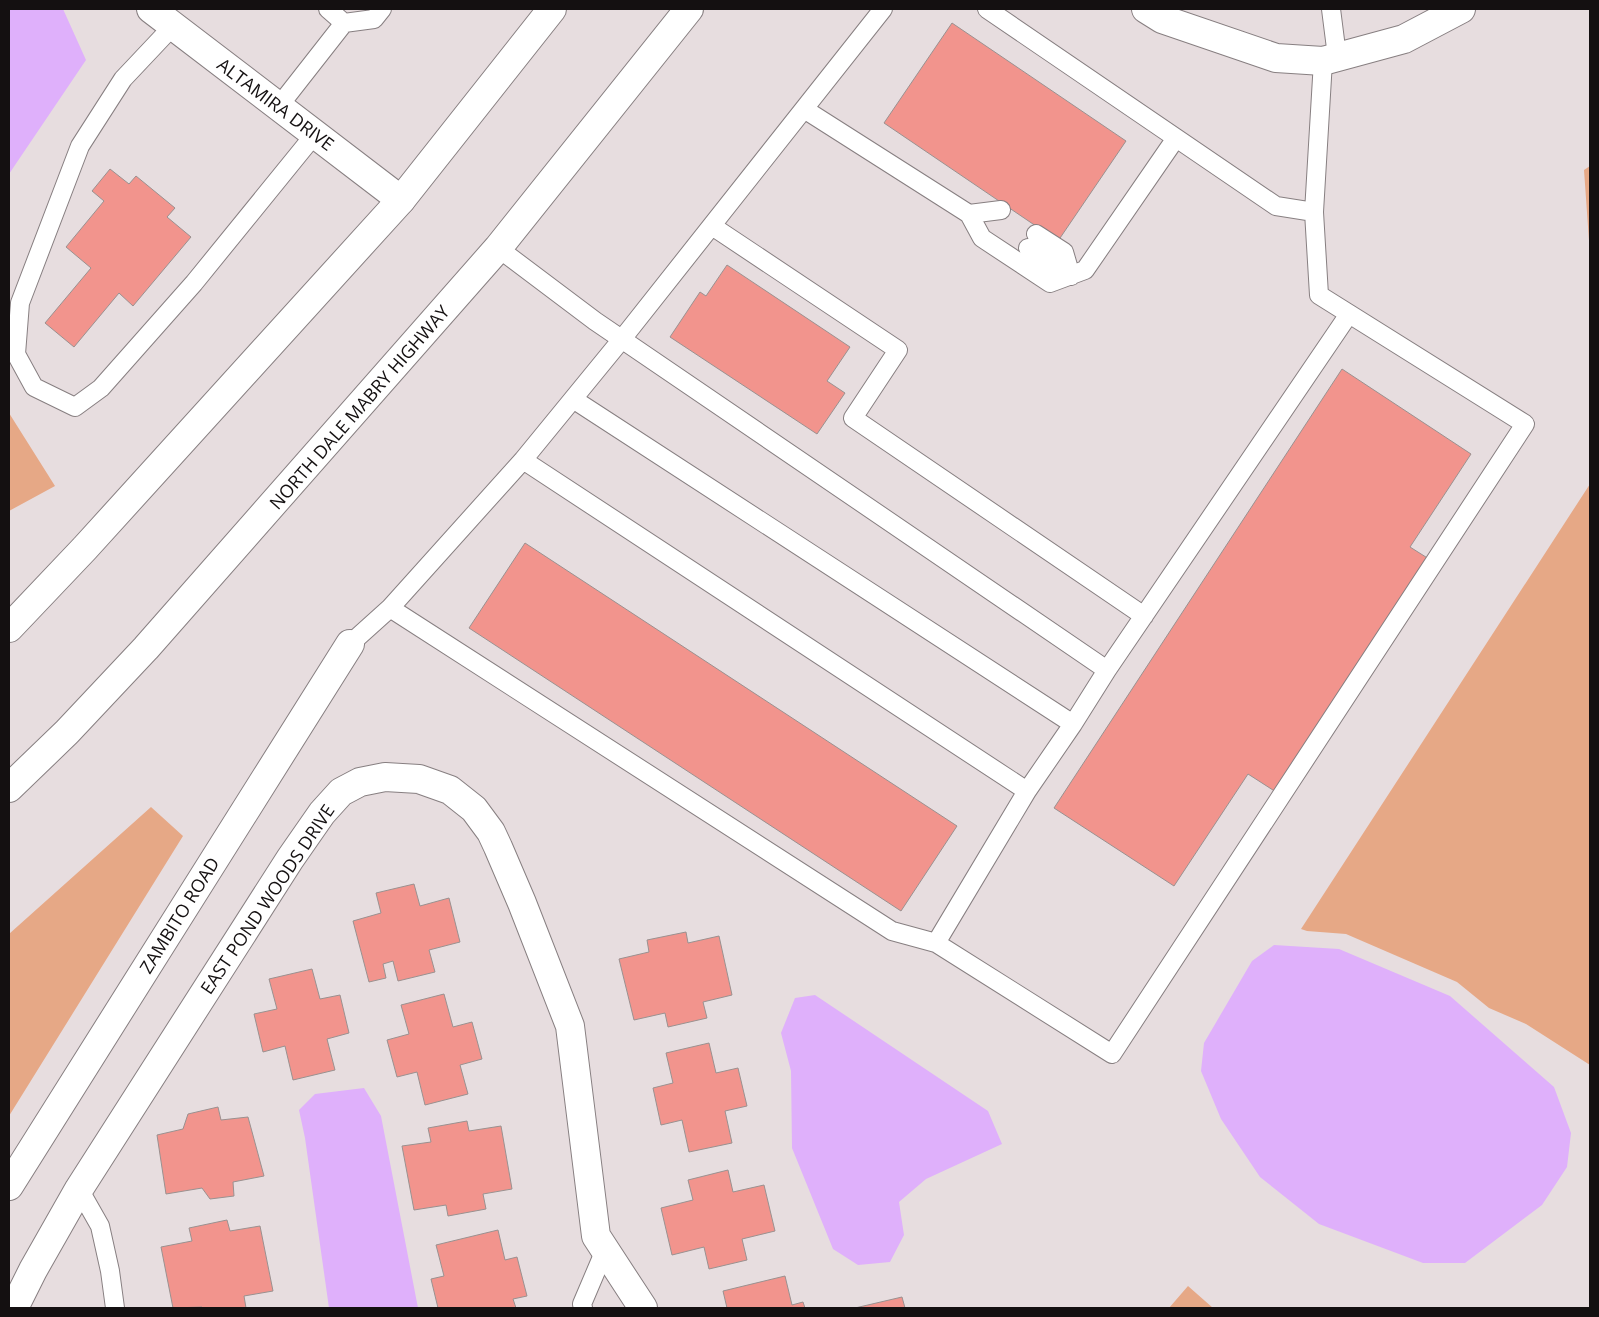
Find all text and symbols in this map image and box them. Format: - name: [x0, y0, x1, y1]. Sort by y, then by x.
- street label: ALTAMIRA DRIVE: [213, 52, 339, 156]
- street label: NORTH DALE MABRY HIGHWAY: [264, 299, 455, 514]
- street label: EAST POND WOODS DRIVE: [194, 799, 340, 999]
- street label: ZAMBITO ROAD: [134, 852, 224, 978]

